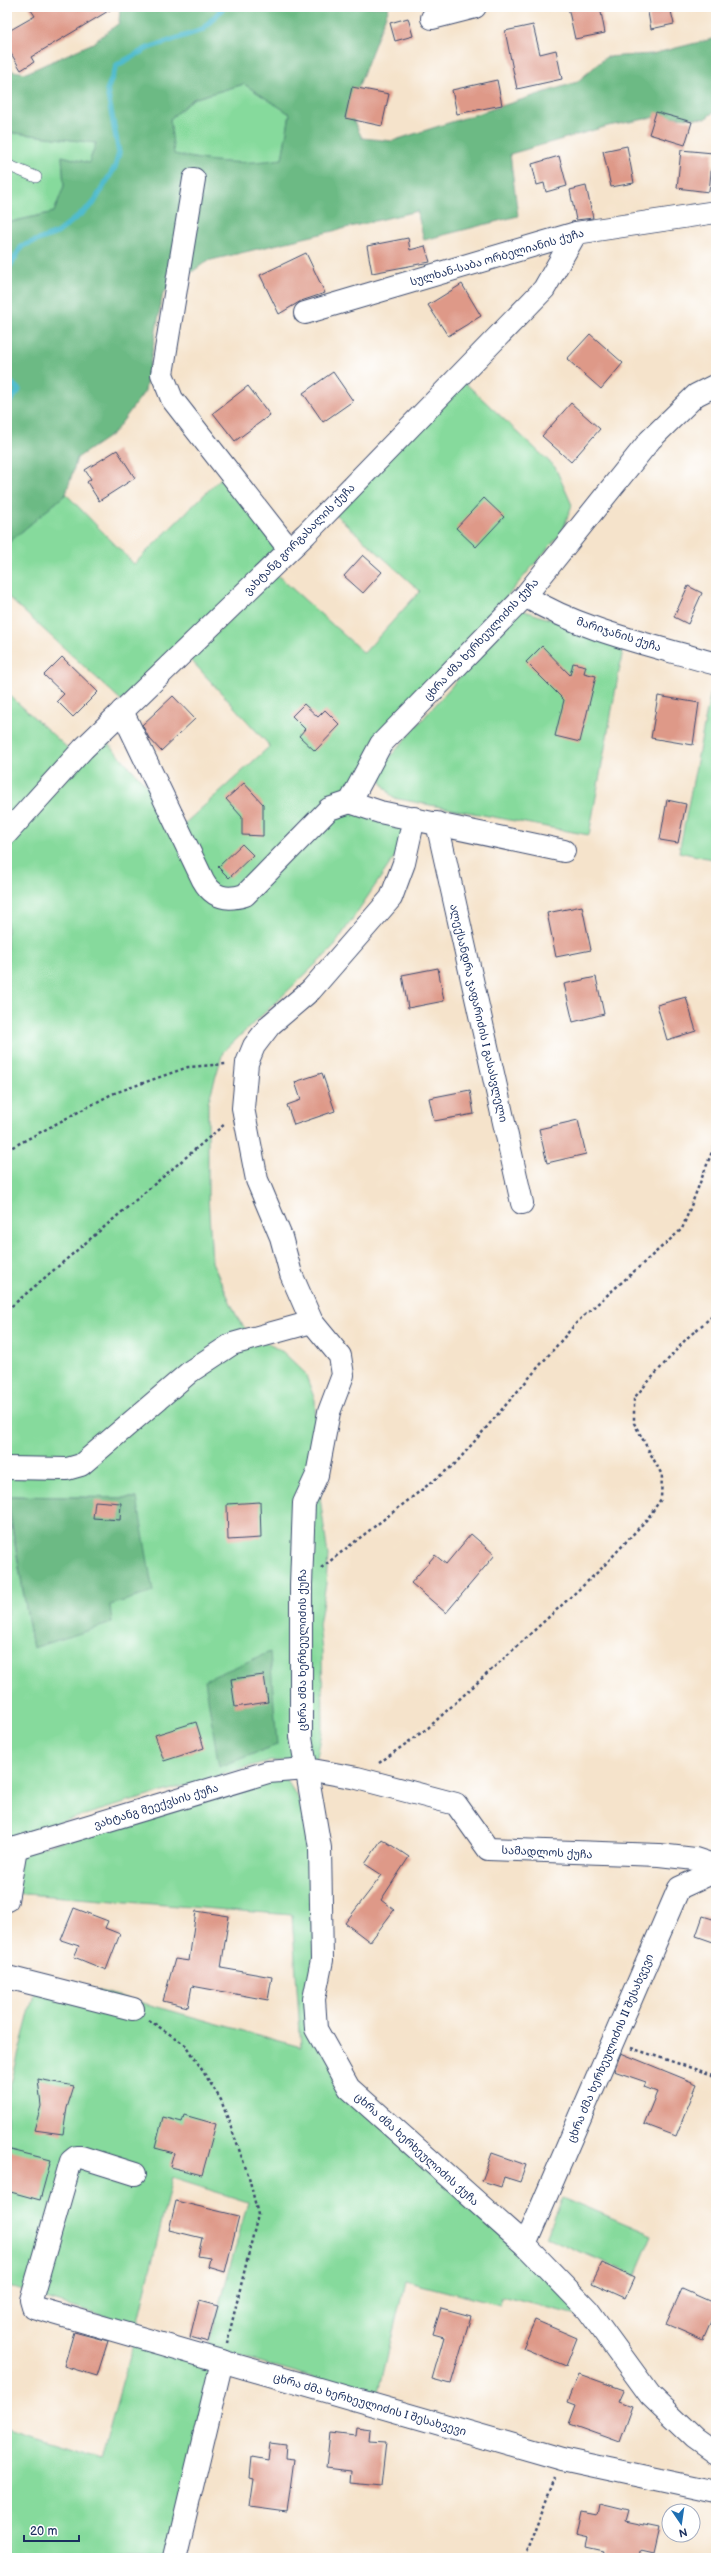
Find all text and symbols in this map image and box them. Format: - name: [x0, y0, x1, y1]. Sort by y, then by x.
- street label: სულხან-საბა ორბელიანის ქუჩა: [409, 226, 586, 289]
- street label: ვახტანგ გორგასალის ქუჩა: [241, 481, 358, 598]
- street label: ცხრა ძმა ხერხეულიძის ქუჩა: [421, 576, 541, 703]
- street label: მარიჯანის ქუჩა: [575, 615, 663, 654]
- street label: ალექსანდრა ჯაფარიძის I გასასვლელი: [447, 903, 510, 1124]
- street label: ცხრა ძმა ხერხეულიძის ქუჩა: [296, 1569, 309, 1731]
- street label: ვახტანგ მეექვსის ქუჩა: [92, 1781, 220, 1832]
- street label: სამადლოს ქუჩა: [501, 1844, 593, 1861]
- street label: ცხრა ძმა ხერხეულიძის II შესახვევი: [565, 1952, 656, 2144]
- street label: ცხრა ძმა ხერხეულიძის ქუჩა: [352, 2090, 481, 2208]
- street label: ცხრა ძმა ხერხეულიძის I შესახვევი: [272, 2371, 468, 2438]
- north arrow: [661, 2503, 701, 2543]
- scale bar: [24, 2517, 79, 2543]
- text: 20 m: [30, 2524, 57, 2539]
- text: N: [678, 2525, 689, 2540]

